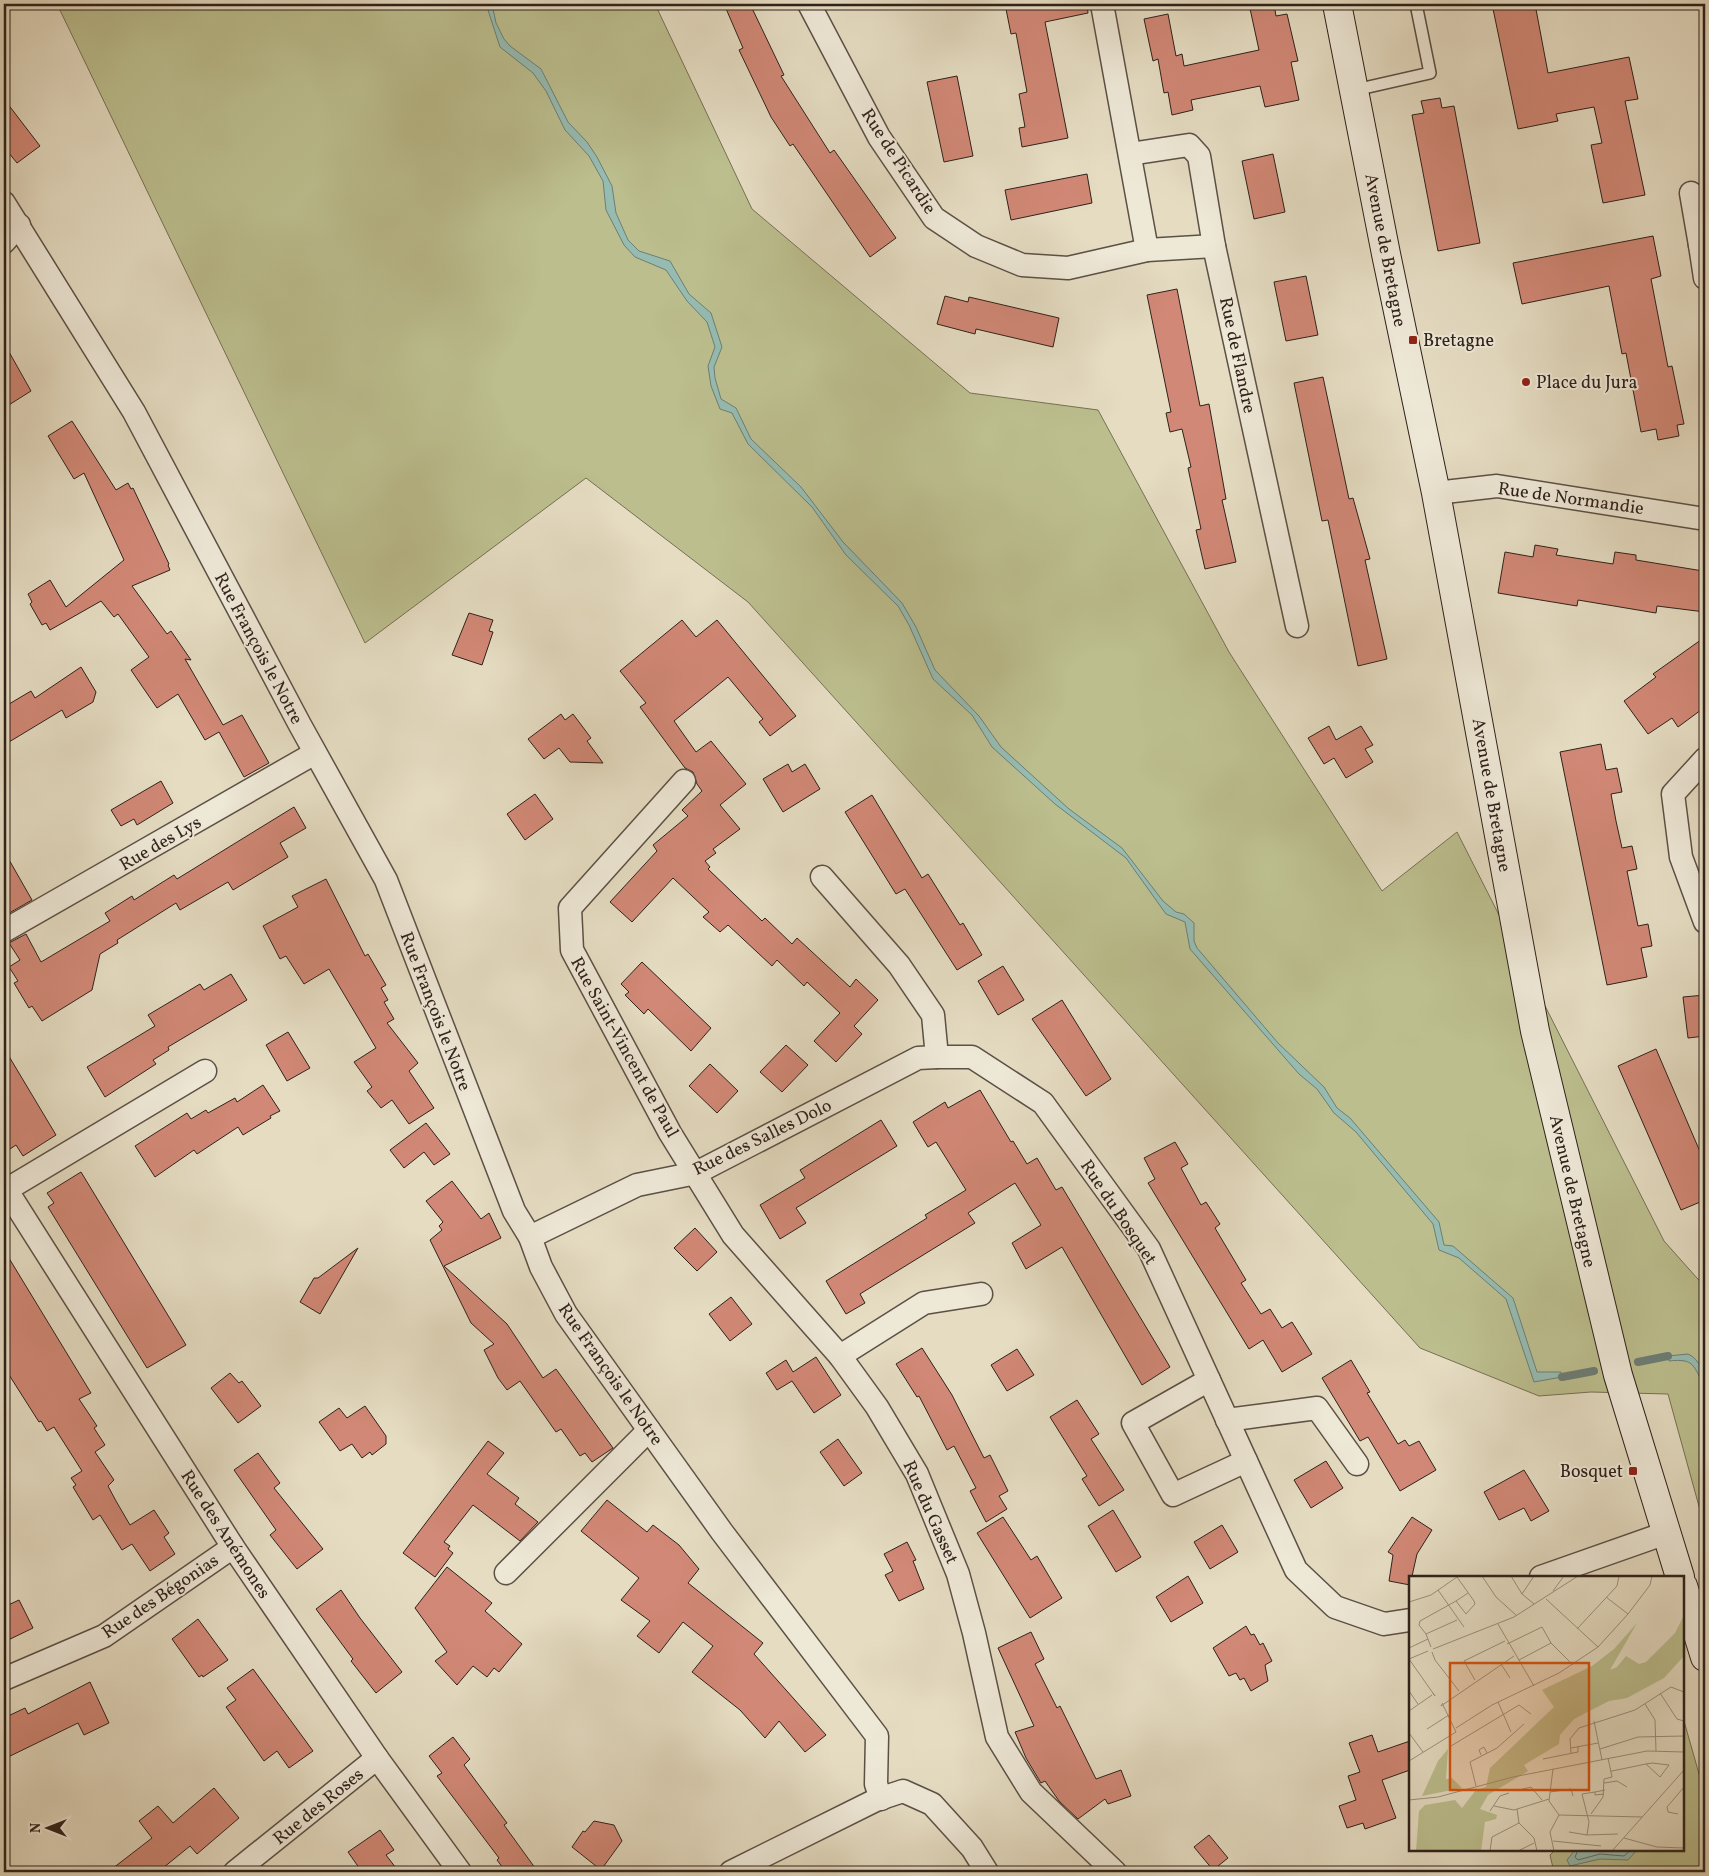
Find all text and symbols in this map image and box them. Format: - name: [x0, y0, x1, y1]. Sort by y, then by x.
- street label: Rue de Picardie: [854, 104, 941, 220]
- street label: Avenue de Bretagne: [1357, 171, 1412, 329]
- street label: Rue de Flandre: [1212, 295, 1261, 416]
- place label: Bretagne: [1423, 329, 1494, 354]
- marker: Bretagne: [1407, 334, 1419, 346]
- place label: Place du Jura: [1536, 371, 1638, 396]
- marker: Place du Jura: [1520, 376, 1532, 388]
- street label: Rue de Normandie: [1496, 477, 1645, 522]
- street label: Rue François le Notre: [207, 568, 308, 729]
- street label: Avenue de Bretagne: [1465, 716, 1516, 874]
- street label: Rue des Lys: [115, 811, 206, 878]
- street label: Rue François le Notre: [393, 928, 476, 1095]
- street label: Rue Saint-Vincent de Paul: [563, 953, 684, 1143]
- street label: Rue des Salles Dolo: [689, 1094, 836, 1183]
- street label: Avenue de Bretagne: [1542, 1113, 1601, 1270]
- street label: Rue du Bosquet: [1073, 1155, 1162, 1270]
- street label: Rue François le Notre: [551, 1299, 668, 1451]
- street label: Rue du Gasset: [896, 1457, 964, 1568]
- place label: Bosquet: [1560, 1460, 1623, 1485]
- marker: Bosquet: [1627, 1465, 1639, 1477]
- street label: Rue des Anémones: [174, 1466, 276, 1604]
- street label: Rue des Bégonias: [98, 1549, 224, 1646]
- inset map: [1409, 1576, 1684, 1851]
- street label: Rue des Roses: [268, 1763, 370, 1852]
- north arrow: [22, 1804, 72, 1854]
- text: N: [27, 1823, 46, 1833]

